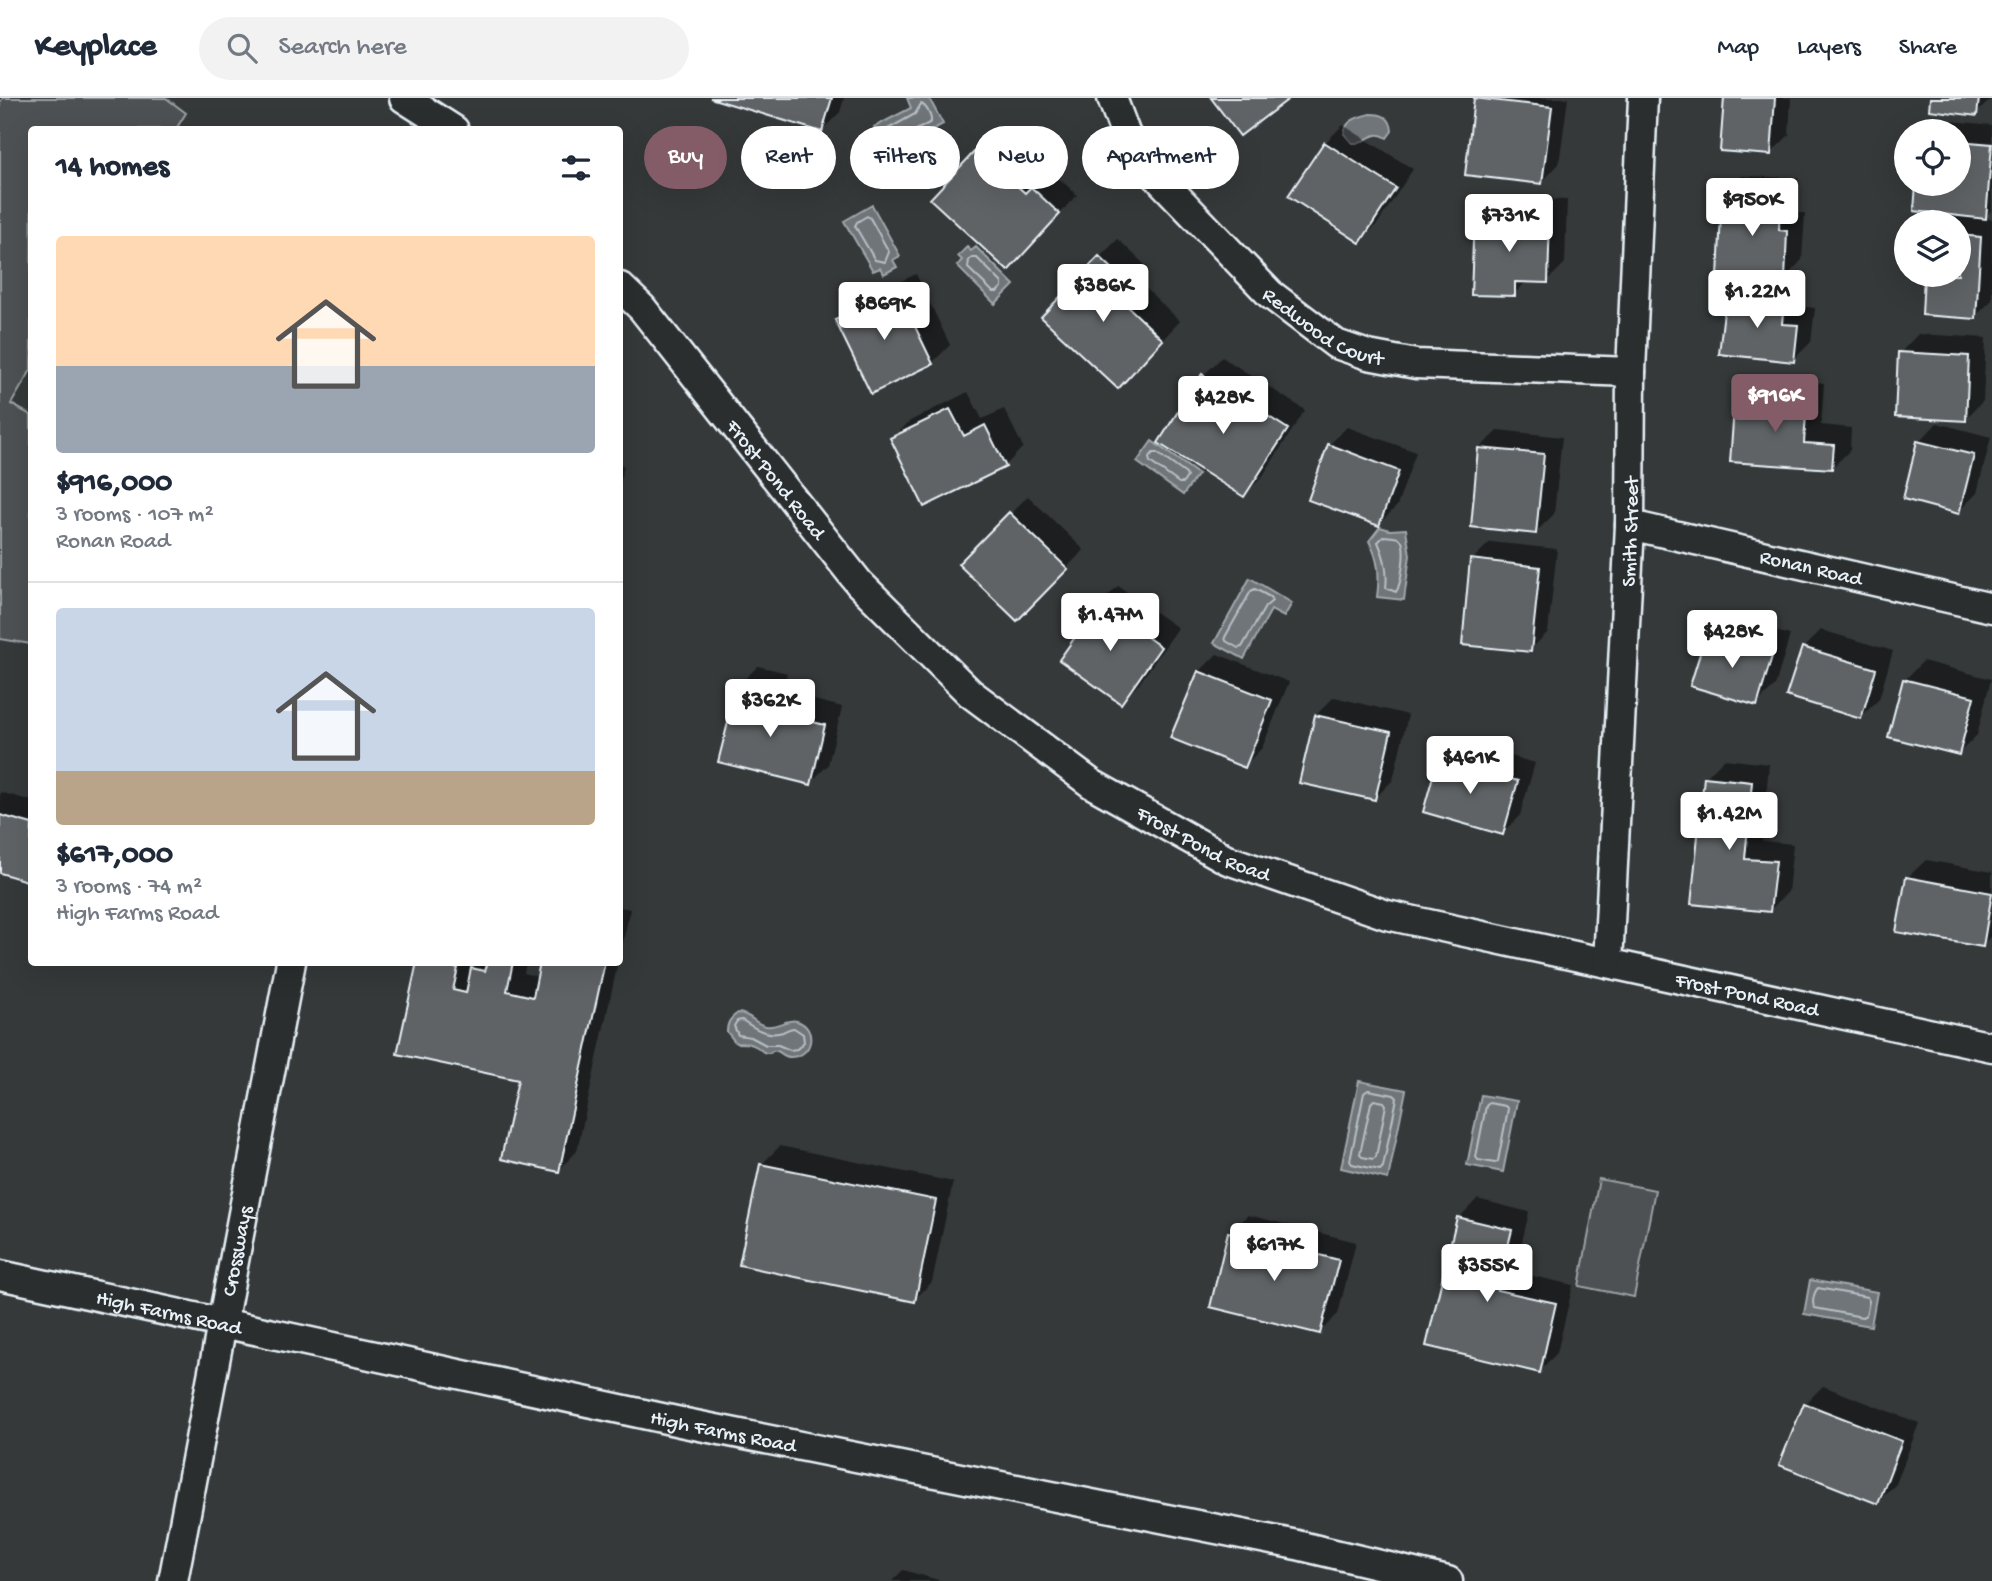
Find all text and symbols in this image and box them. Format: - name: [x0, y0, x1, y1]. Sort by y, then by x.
- search box: [199, 17, 689, 80]
- text: Keyplace: [35, 29, 157, 67]
- icon: search: [223, 29, 261, 67]
- text: Search here: [279, 33, 407, 64]
- text: Map: [1717, 34, 1759, 63]
- text: Layers: [1797, 34, 1861, 63]
- text: Share: [1899, 34, 1957, 63]
- map controls: [1894, 119, 1971, 287]
- button: locate: [1894, 119, 1971, 196]
- chip: Buy: [644, 126, 727, 189]
- chip: Rent: [741, 126, 836, 189]
- chip: Filters: [850, 126, 960, 189]
- chip: New: [974, 126, 1068, 189]
- chip: Apartment: [1082, 126, 1239, 189]
- icon: filters: [557, 149, 595, 187]
- text: 14 homes: [56, 151, 169, 186]
- pin: $950K: [1703, 178, 1801, 238]
- text: $950K: [1722, 187, 1782, 214]
- pin: $731K: [1460, 194, 1558, 254]
- text: $731K: [1481, 203, 1537, 230]
- button: layers: [1894, 210, 1971, 287]
- pin: $386K: [1054, 264, 1152, 324]
- pin: $1.22M: [1700, 271, 1814, 330]
- text: $386K: [1073, 273, 1133, 300]
- text: $1.22M: [1724, 279, 1790, 306]
- icon: home: [263, 281, 389, 407]
- pin: $869K: [835, 282, 933, 342]
- street label: Redwood Court: [1256, 284, 1387, 374]
- text: $869K: [855, 291, 913, 318]
- pin: $916K: [1726, 374, 1824, 434]
- pin: $428K: [1174, 376, 1272, 436]
- text: $916K: [1747, 383, 1803, 410]
- text: $428K: [1194, 385, 1252, 412]
- street label: Frost Pond Road: [718, 415, 830, 547]
- text: $916,000: [56, 467, 172, 502]
- street label: Smith Street: [1618, 474, 1646, 587]
- text: 3 rooms · 107 m²: [56, 502, 214, 529]
- text: Ronan Road: [56, 529, 170, 556]
- street label: Ronan Road: [1757, 546, 1866, 594]
- pin: $1.47M: [1053, 594, 1167, 653]
- text: $1.47M: [1077, 602, 1143, 629]
- pin: $428K: [1683, 610, 1781, 670]
- text: $428K: [1703, 619, 1761, 646]
- icon: home: [263, 653, 389, 779]
- pin: $362K: [721, 680, 819, 739]
- text: $362K: [741, 688, 799, 715]
- pin: $461K: [1421, 736, 1519, 796]
- text: $461K: [1443, 745, 1497, 772]
- pin: $1.42M: [1672, 792, 1786, 852]
- text: $1.42M: [1697, 801, 1761, 828]
- street label: Frost Pond Road: [1130, 802, 1274, 890]
- text: $617,000: [56, 839, 173, 874]
- text: 3 rooms · 74 m²: [56, 874, 202, 901]
- text: High Farms Road: [56, 901, 218, 928]
- street label: Frost Pond Road: [1672, 969, 1822, 1025]
- street label: Crossways: [219, 1203, 260, 1299]
- pin: $617K: [1225, 1224, 1323, 1283]
- text: $617K: [1246, 1232, 1302, 1259]
- pin: $355K: [1438, 1244, 1536, 1304]
- text: $355K: [1457, 1253, 1517, 1280]
- street label: High Farms Road: [93, 1287, 245, 1343]
- street label: High Farms Road: [648, 1407, 800, 1461]

